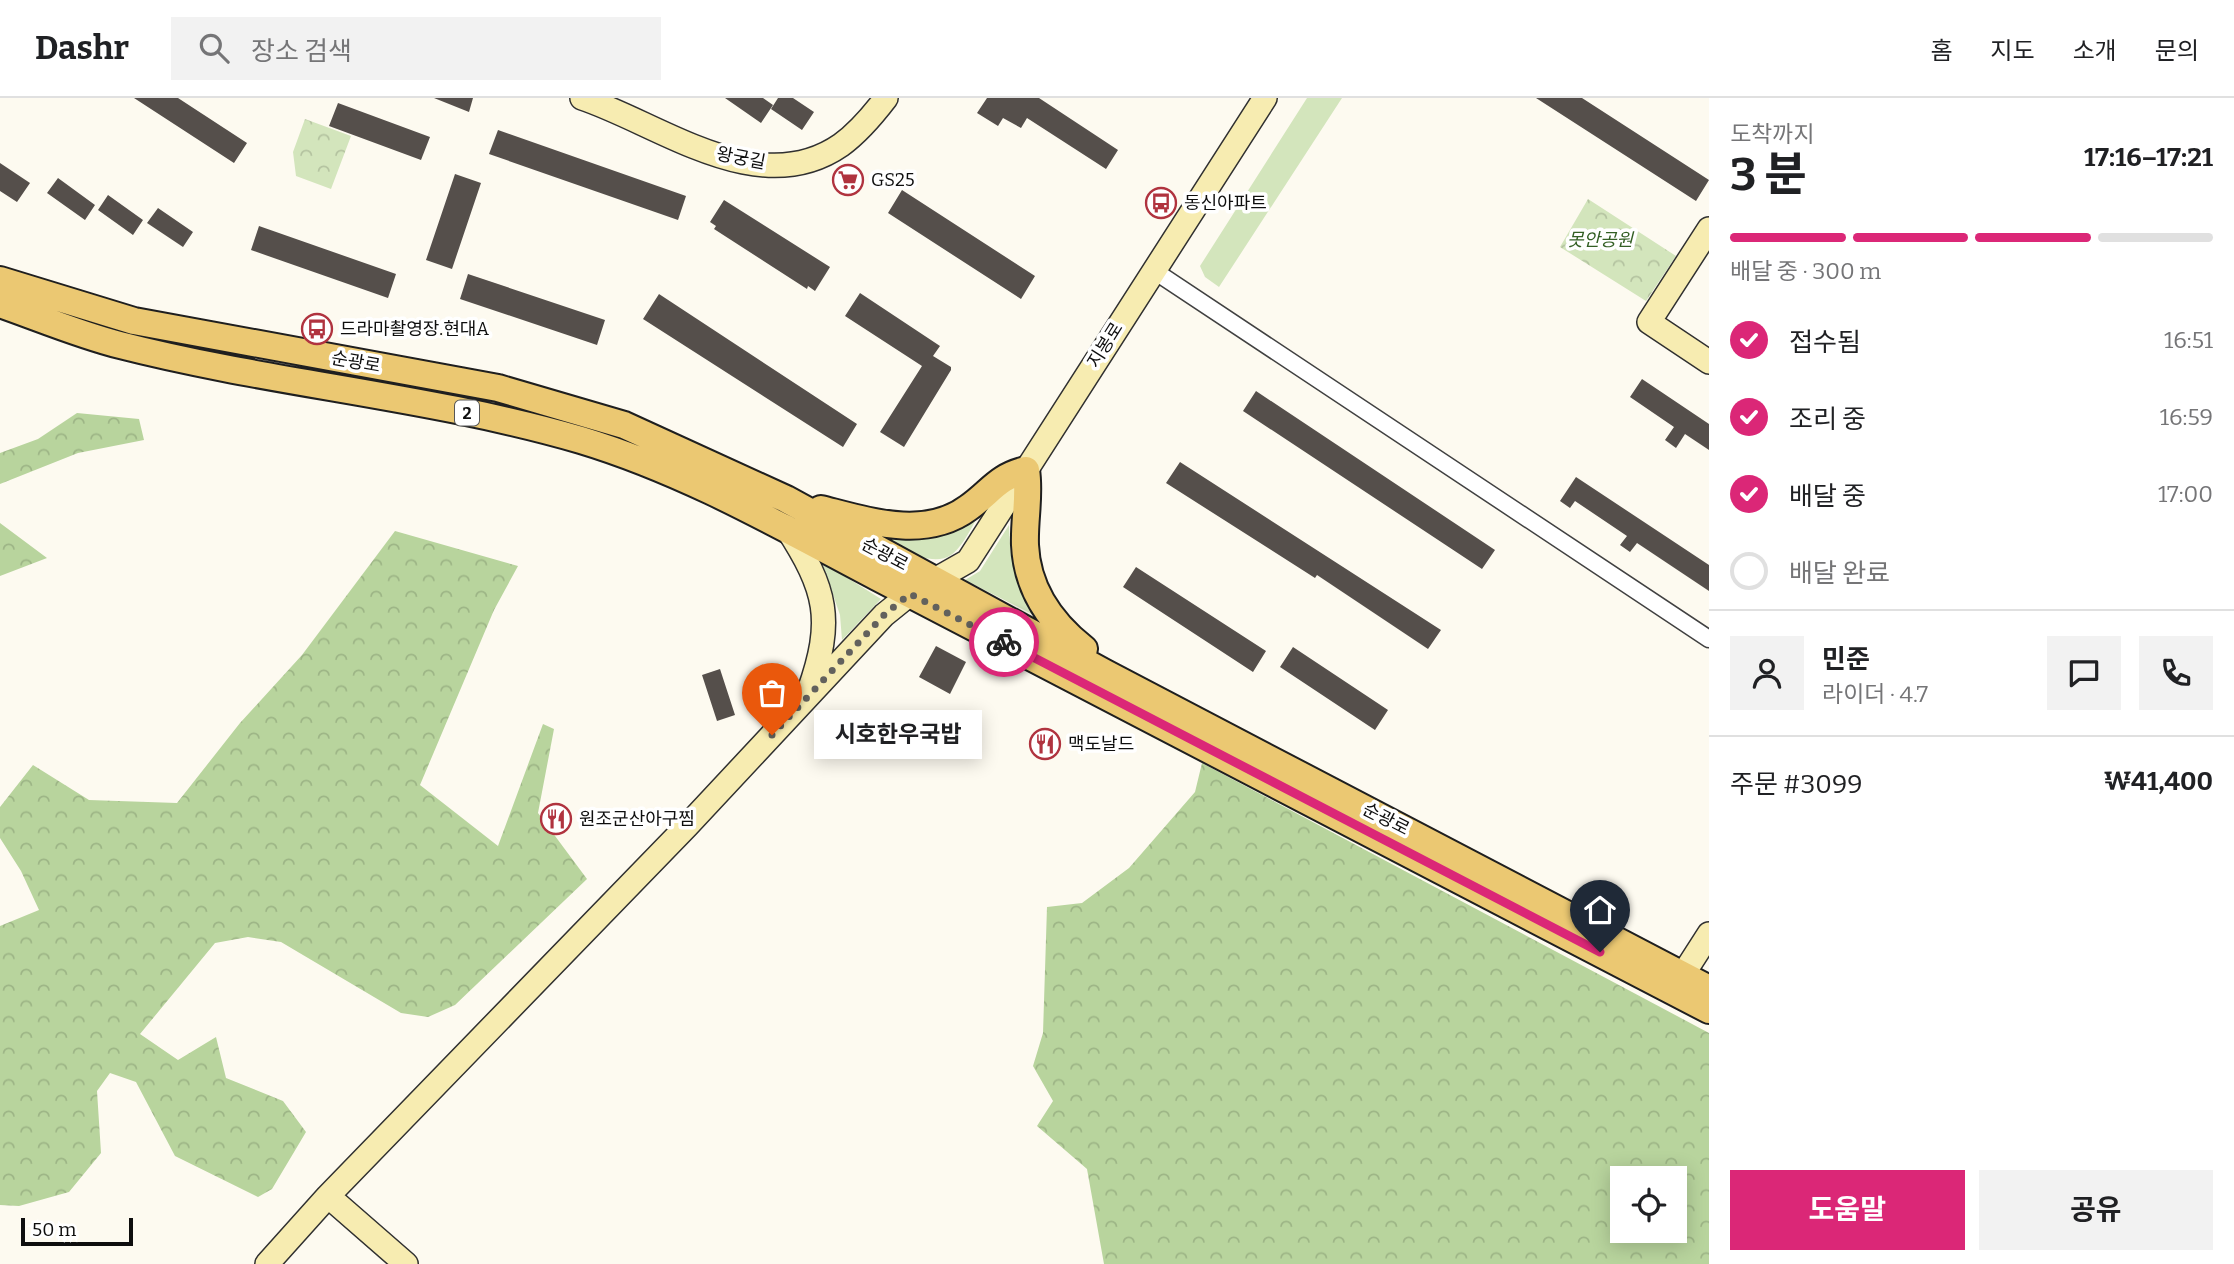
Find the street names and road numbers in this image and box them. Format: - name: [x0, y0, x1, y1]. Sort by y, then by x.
- street label: 왕궁길: [715, 142, 767, 174]
- street label: 지봉로: [1083, 318, 1127, 372]
- street label: 순광로: [330, 347, 382, 377]
- road number: 2: [455, 400, 479, 426]
- street label: 순광로: [858, 533, 912, 575]
- street label: 순광로: [1359, 798, 1413, 840]

